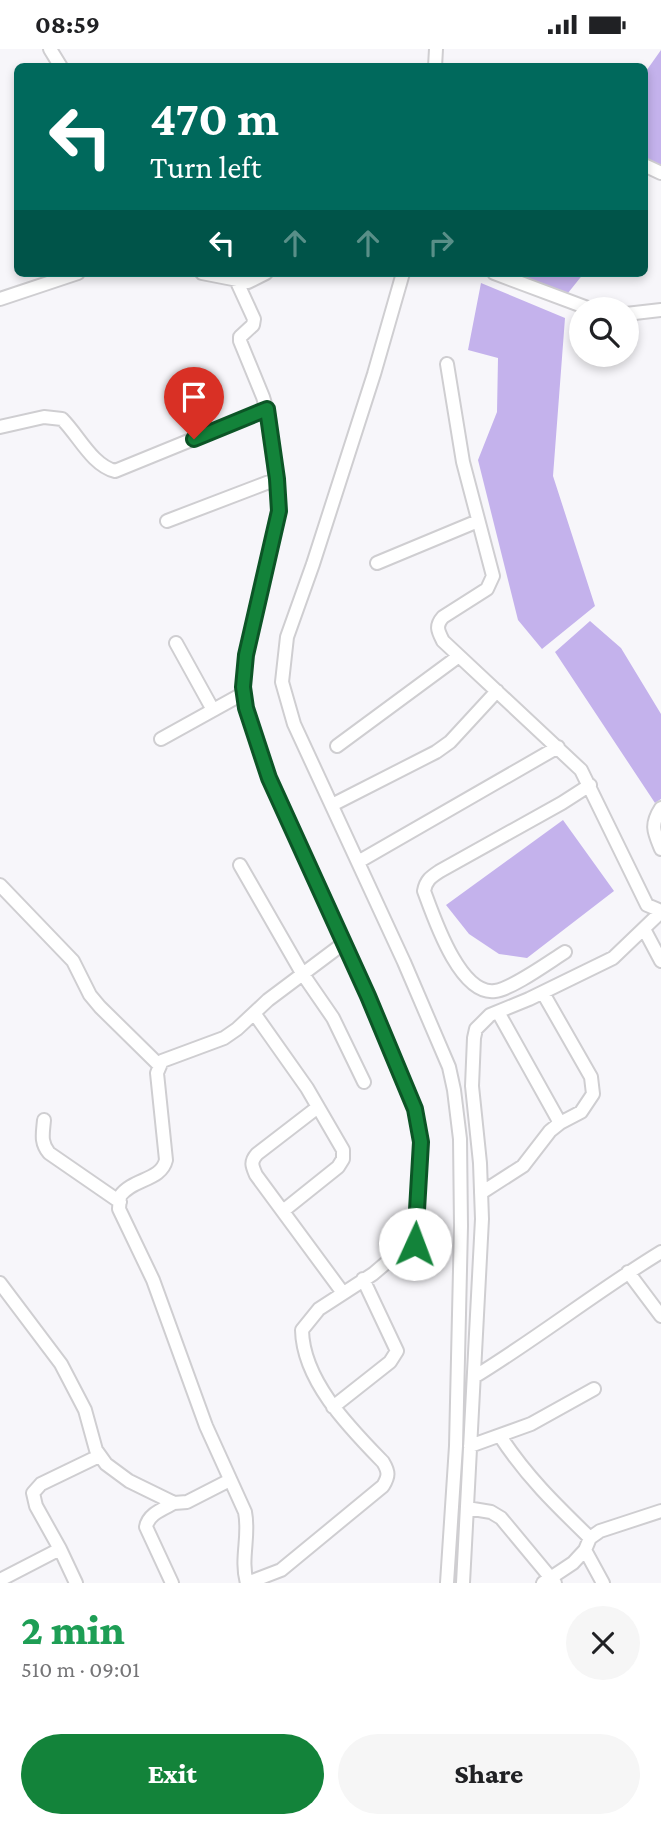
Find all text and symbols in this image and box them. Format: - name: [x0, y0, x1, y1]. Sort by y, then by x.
- text: 08:59: [35, 10, 100, 39]
- icon: left: [35, 91, 126, 182]
- text: 470 m: [150, 91, 279, 146]
- text: Turn left: [150, 149, 261, 185]
- icon: left: [203, 224, 241, 262]
- icon: ahead: [276, 224, 314, 262]
- icon: ahead: [349, 224, 387, 262]
- icon: right: [422, 224, 460, 262]
- map controls: [569, 297, 639, 367]
- button: search: [569, 297, 639, 367]
- pin: [164, 367, 224, 439]
- icon: arrive: [175, 378, 213, 416]
- position arrow: [378, 1207, 452, 1281]
- text: 2 min: [21, 1606, 125, 1653]
- button: close: [566, 1606, 640, 1680]
- text: 510 m · 09:01: [21, 1656, 140, 1682]
- button: Exit: [21, 1734, 324, 1814]
- button: Share: [338, 1734, 640, 1814]

